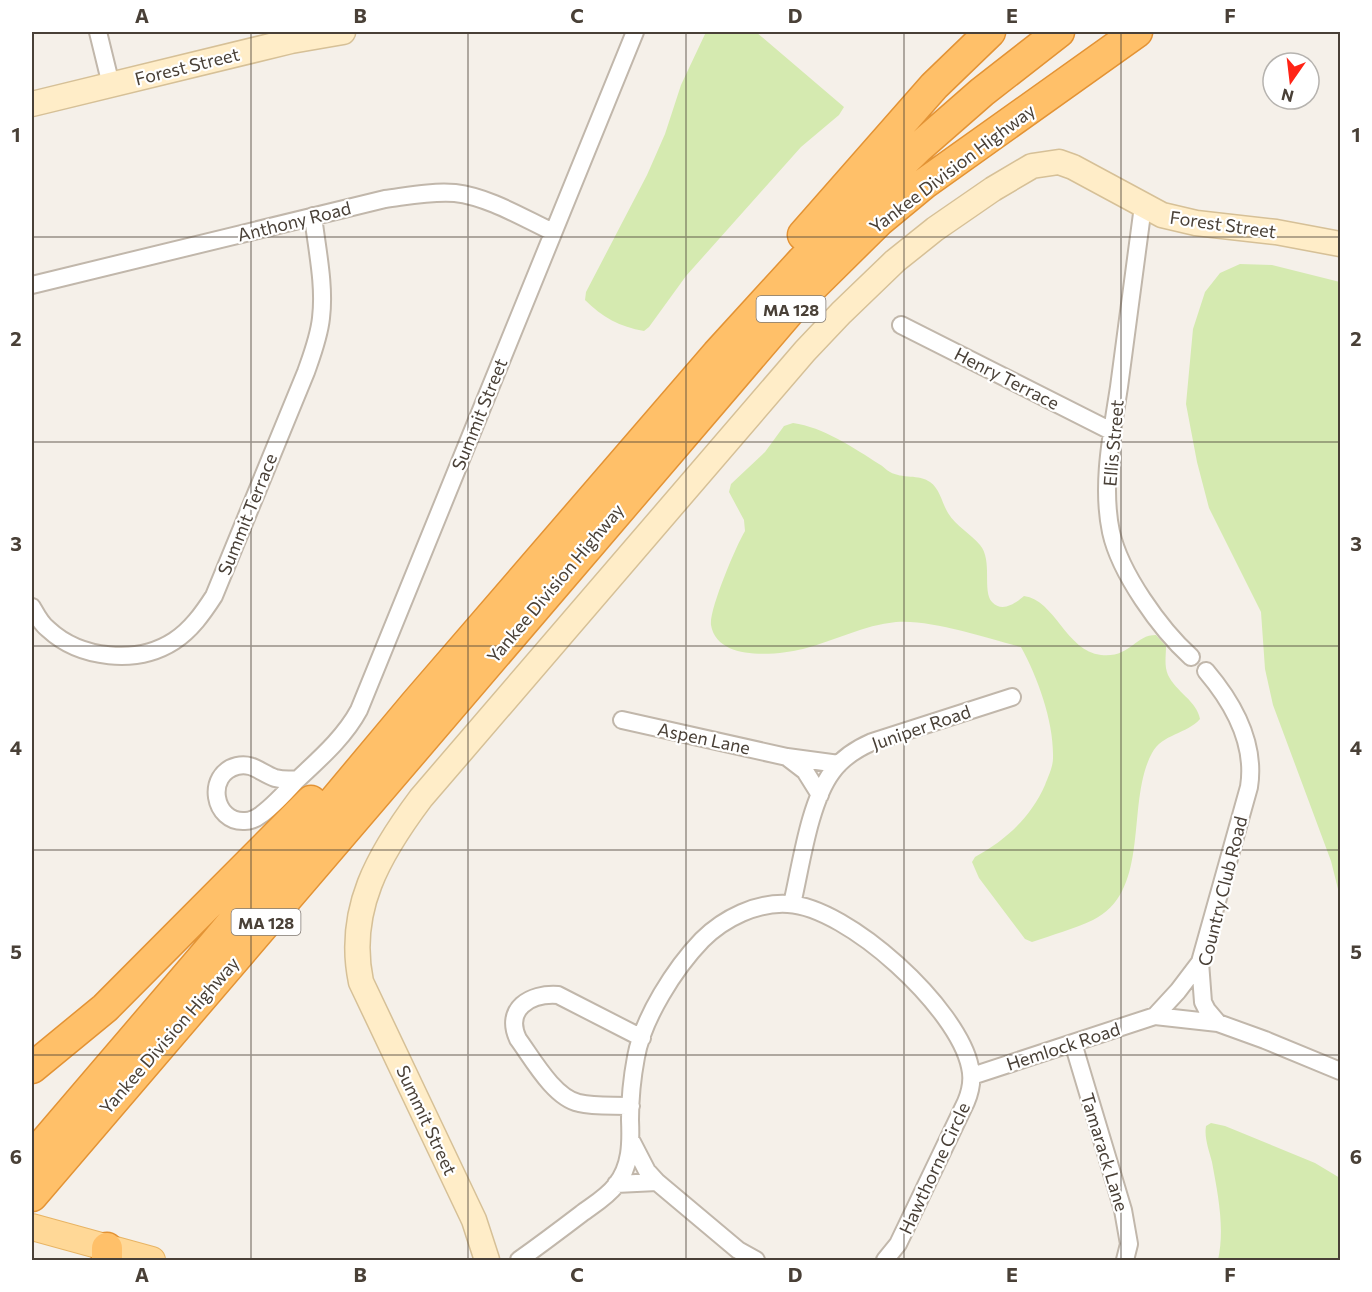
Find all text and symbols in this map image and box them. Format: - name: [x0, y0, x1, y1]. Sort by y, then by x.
- text: A: [135, 3, 149, 27]
- text: B: [353, 3, 367, 27]
- text: C: [570, 3, 584, 27]
- text: D: [788, 3, 802, 27]
- text: E: [1006, 3, 1018, 27]
- text: F: [1224, 3, 1236, 27]
- street label: Forest Street: [132, 42, 242, 90]
- north arrow: [1261, 51, 1321, 111]
- text: N: [1279, 85, 1295, 107]
- street label: Yankee Division Highway: [865, 99, 1039, 237]
- text: 1: [11, 122, 21, 146]
- text: 1: [1351, 122, 1361, 146]
- street label: Anthony Road: [235, 196, 353, 246]
- street label: Forest Street: [1169, 206, 1277, 242]
- road number: MA 128: [756, 296, 826, 322]
- text: 2: [10, 326, 22, 350]
- text: 2: [1350, 326, 1362, 350]
- street label: Henry Terrace: [951, 342, 1063, 414]
- street label: Summit Street: [447, 355, 511, 473]
- street label: Ellis Street: [1098, 399, 1128, 487]
- street label: Summit Terrace: [213, 450, 281, 578]
- street label: Yankee Division Highway: [482, 499, 628, 667]
- text: 3: [10, 531, 22, 555]
- text: 3: [1350, 531, 1362, 555]
- street label: Juniper Road: [869, 700, 973, 754]
- street label: Aspen Lane: [656, 717, 752, 759]
- text: 4: [10, 735, 22, 759]
- text: 4: [1350, 735, 1362, 759]
- street label: Country Club Road: [1193, 814, 1251, 968]
- road number: MA 128: [232, 909, 300, 935]
- text: 5: [10, 939, 22, 963]
- text: 5: [1350, 939, 1362, 963]
- street label: Yankee Division Highway: [95, 952, 243, 1118]
- street label: Hemlock Road: [1003, 1017, 1123, 1075]
- street label: Summit Street: [392, 1062, 462, 1178]
- street label: Tamarack Lane: [1077, 1090, 1133, 1214]
- street label: Hawthorne Circle: [894, 1099, 974, 1237]
- text: 6: [10, 1144, 22, 1168]
- text: 6: [1350, 1144, 1362, 1168]
- text: A: [135, 1262, 149, 1286]
- text: B: [353, 1262, 367, 1286]
- text: C: [570, 1262, 584, 1286]
- text: D: [788, 1262, 802, 1286]
- text: E: [1006, 1262, 1018, 1286]
- text: F: [1224, 1262, 1236, 1286]

